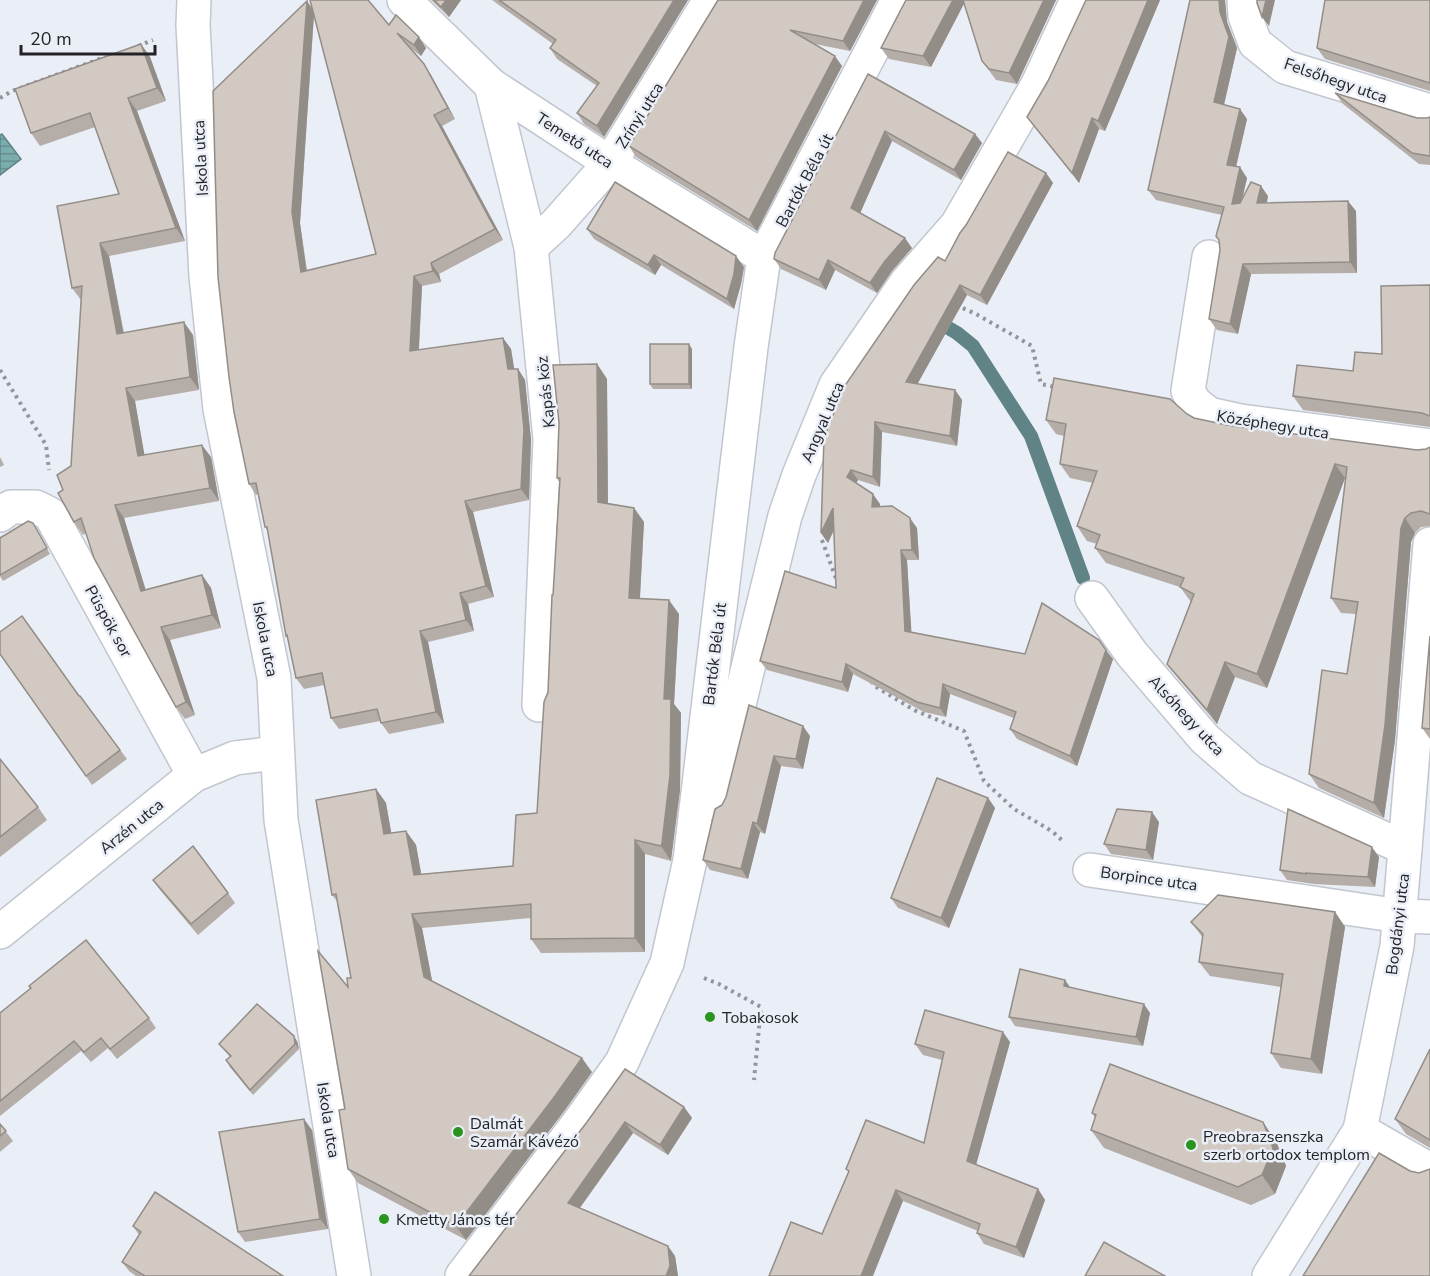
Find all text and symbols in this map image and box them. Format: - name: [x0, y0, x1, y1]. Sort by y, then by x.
- scale bar: [21, 18, 154, 56]
- text: 20 m: [30, 27, 72, 51]
- street label: Felsőhegy utca: [1281, 53, 1390, 109]
- street label: Zrínyi utca: [611, 78, 669, 153]
- street label: Temető utca: [532, 108, 617, 174]
- street label: Iskola utca: [188, 119, 214, 197]
- street label: Bartók Béla út: [771, 129, 839, 231]
- street label: Kapás köz: [531, 355, 561, 429]
- street label: Angyal utca: [796, 379, 850, 466]
- street label: Középhegy utca: [1215, 405, 1331, 445]
- street label: Püspök sor: [79, 581, 137, 662]
- street label: Iskola utca: [247, 600, 283, 679]
- street label: Bartók Béla út: [698, 601, 732, 707]
- street label: Alsóhegy utca: [1143, 671, 1229, 761]
- street label: Arzén utca: [95, 794, 168, 859]
- street label: Borpince utca: [1099, 861, 1199, 897]
- street label: Bogdányi utca: [1381, 872, 1415, 976]
- place label: Tobakosok: [722, 1007, 799, 1029]
- marker: Tobakosok: [703, 1010, 717, 1024]
- street label: Iskola utca: [311, 1081, 345, 1159]
- place label: Dalmát Szamár Kávézó: [470, 1113, 579, 1153]
- marker: Dalmát Szamár Kávézó: [451, 1125, 465, 1139]
- place label: Preobrazsenszka szerb ortodox templom: [1203, 1126, 1370, 1166]
- marker: Preobrazsenszka szerb ortodox templom: [1184, 1138, 1198, 1152]
- place label: Kmetty János tér: [396, 1209, 515, 1231]
- marker: Kmetty János tér: [377, 1212, 391, 1226]

